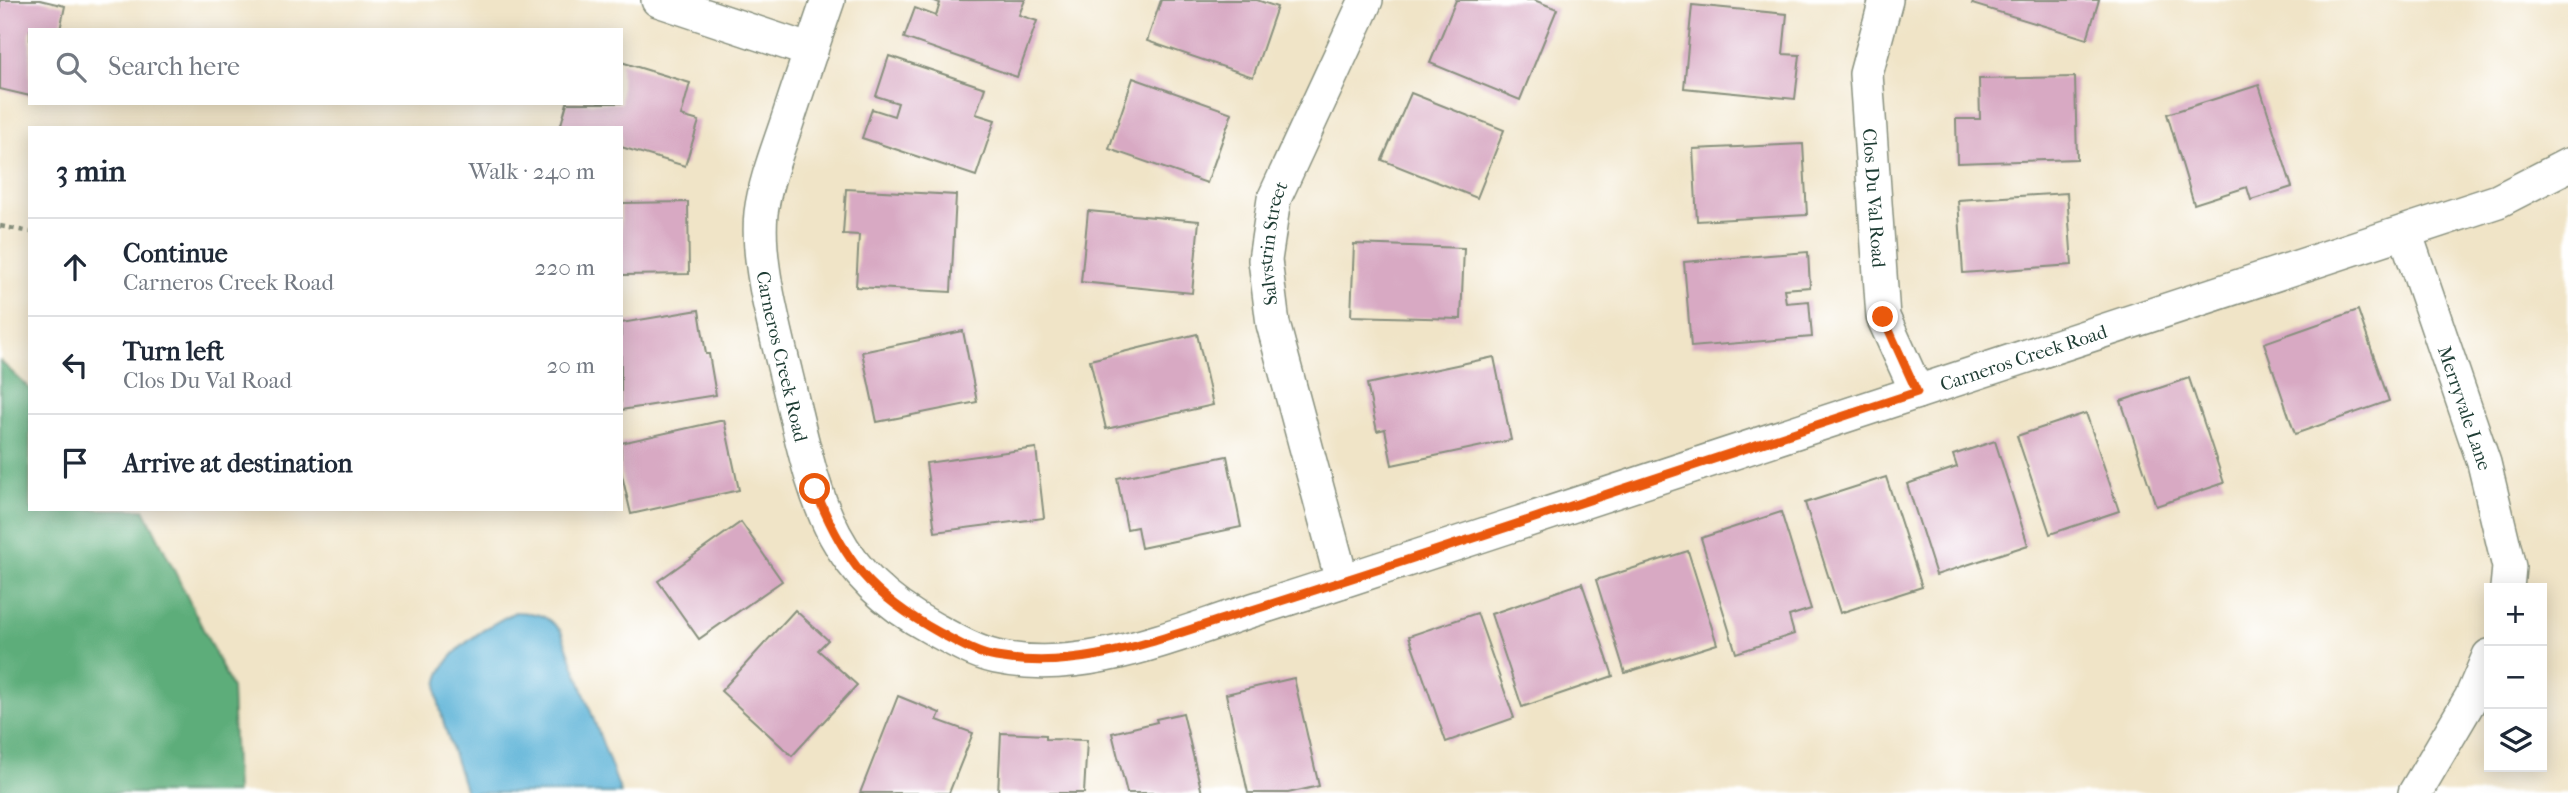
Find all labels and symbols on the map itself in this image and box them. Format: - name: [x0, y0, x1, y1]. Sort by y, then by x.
- street label: Clos Du Val Road: [1858, 128, 1890, 269]
- street label: Salvstrin Street: [1255, 178, 1293, 307]
- street label: Carneros Creek Road: [752, 270, 812, 445]
- route end: [1867, 301, 1898, 332]
- street label: Carneros Creek Road: [1937, 320, 2110, 396]
- street label: Merryvale Lane: [2433, 343, 2495, 473]
- route start: [799, 473, 830, 504]

